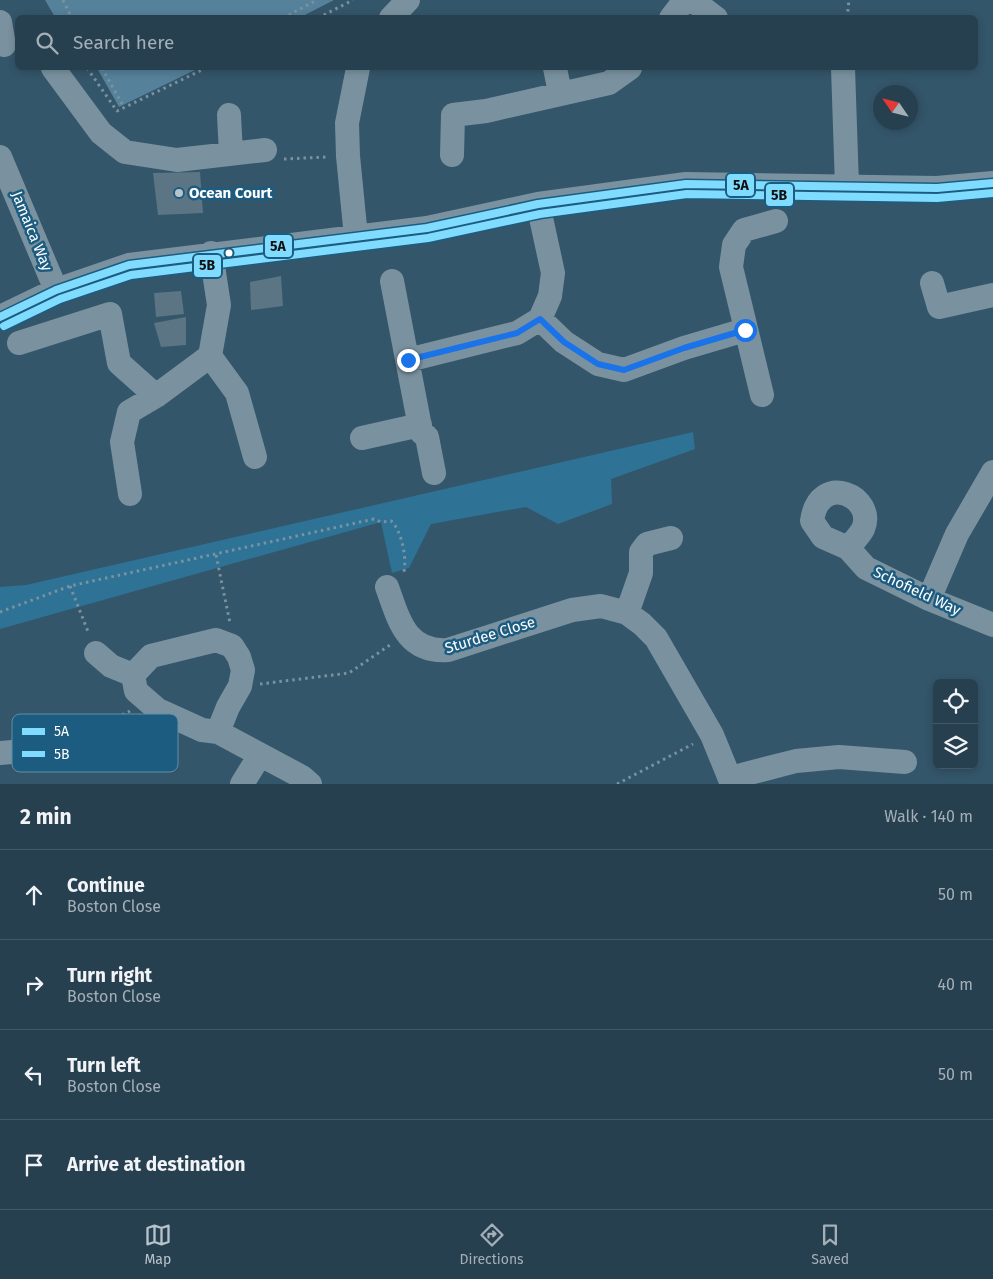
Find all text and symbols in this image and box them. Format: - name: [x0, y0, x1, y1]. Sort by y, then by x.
- search box: [15, 15, 978, 70]
- icon: search: [33, 29, 61, 57]
- text: Search here: [73, 31, 174, 54]
- north arrow: [873, 85, 918, 130]
- line badge: 5A: [726, 173, 755, 197]
- text: 5A: [733, 177, 750, 194]
- line badge: 5B: [765, 183, 794, 207]
- place label: Ocean Court: [189, 184, 272, 202]
- marker: Ocean Court: [173, 187, 185, 199]
- text: 5B: [771, 187, 787, 204]
- street label: Jamaica Way: [8, 189, 56, 274]
- line badge: 5A: [264, 234, 293, 258]
- text: 5A: [270, 238, 287, 255]
- unlabelled marker: [224, 248, 234, 258]
- line badge: 5B: [193, 254, 222, 278]
- text: 5B: [199, 257, 215, 274]
- route start: [734, 319, 757, 342]
- route end: [397, 349, 420, 372]
- street label: Schofield Way: [871, 563, 964, 619]
- street label: Sturdee Close: [443, 613, 537, 657]
- map controls: [933, 679, 978, 769]
- button: locate: [933, 679, 978, 724]
- legend: [12, 714, 178, 772]
- text: 5A: [54, 723, 69, 740]
- button: layers: [933, 724, 978, 769]
- text: 5B: [54, 746, 70, 763]
- text: 2 min: [20, 804, 72, 830]
- text: Walk · 140 m: [884, 807, 973, 826]
- text: Continue: [67, 874, 145, 897]
- icon: ahead: [20, 881, 48, 909]
- text: 50 m: [938, 885, 973, 904]
- text: Boston Close: [67, 897, 161, 916]
- text: Turn right: [67, 964, 152, 987]
- icon: right: [20, 971, 48, 999]
- text: 40 m: [938, 975, 973, 994]
- text: Boston Close: [67, 987, 161, 1006]
- text: Turn left: [67, 1054, 141, 1077]
- icon: left: [20, 1061, 48, 1089]
- text: 50 m: [938, 1065, 973, 1084]
- text: Boston Close: [67, 1077, 161, 1096]
- icon: arrive: [20, 1151, 48, 1179]
- text: Arrive at destination: [67, 1153, 246, 1176]
- tab: Map: [144, 1221, 172, 1268]
- tab: Directions: [459, 1221, 524, 1268]
- tab: Saved: [811, 1221, 849, 1268]

